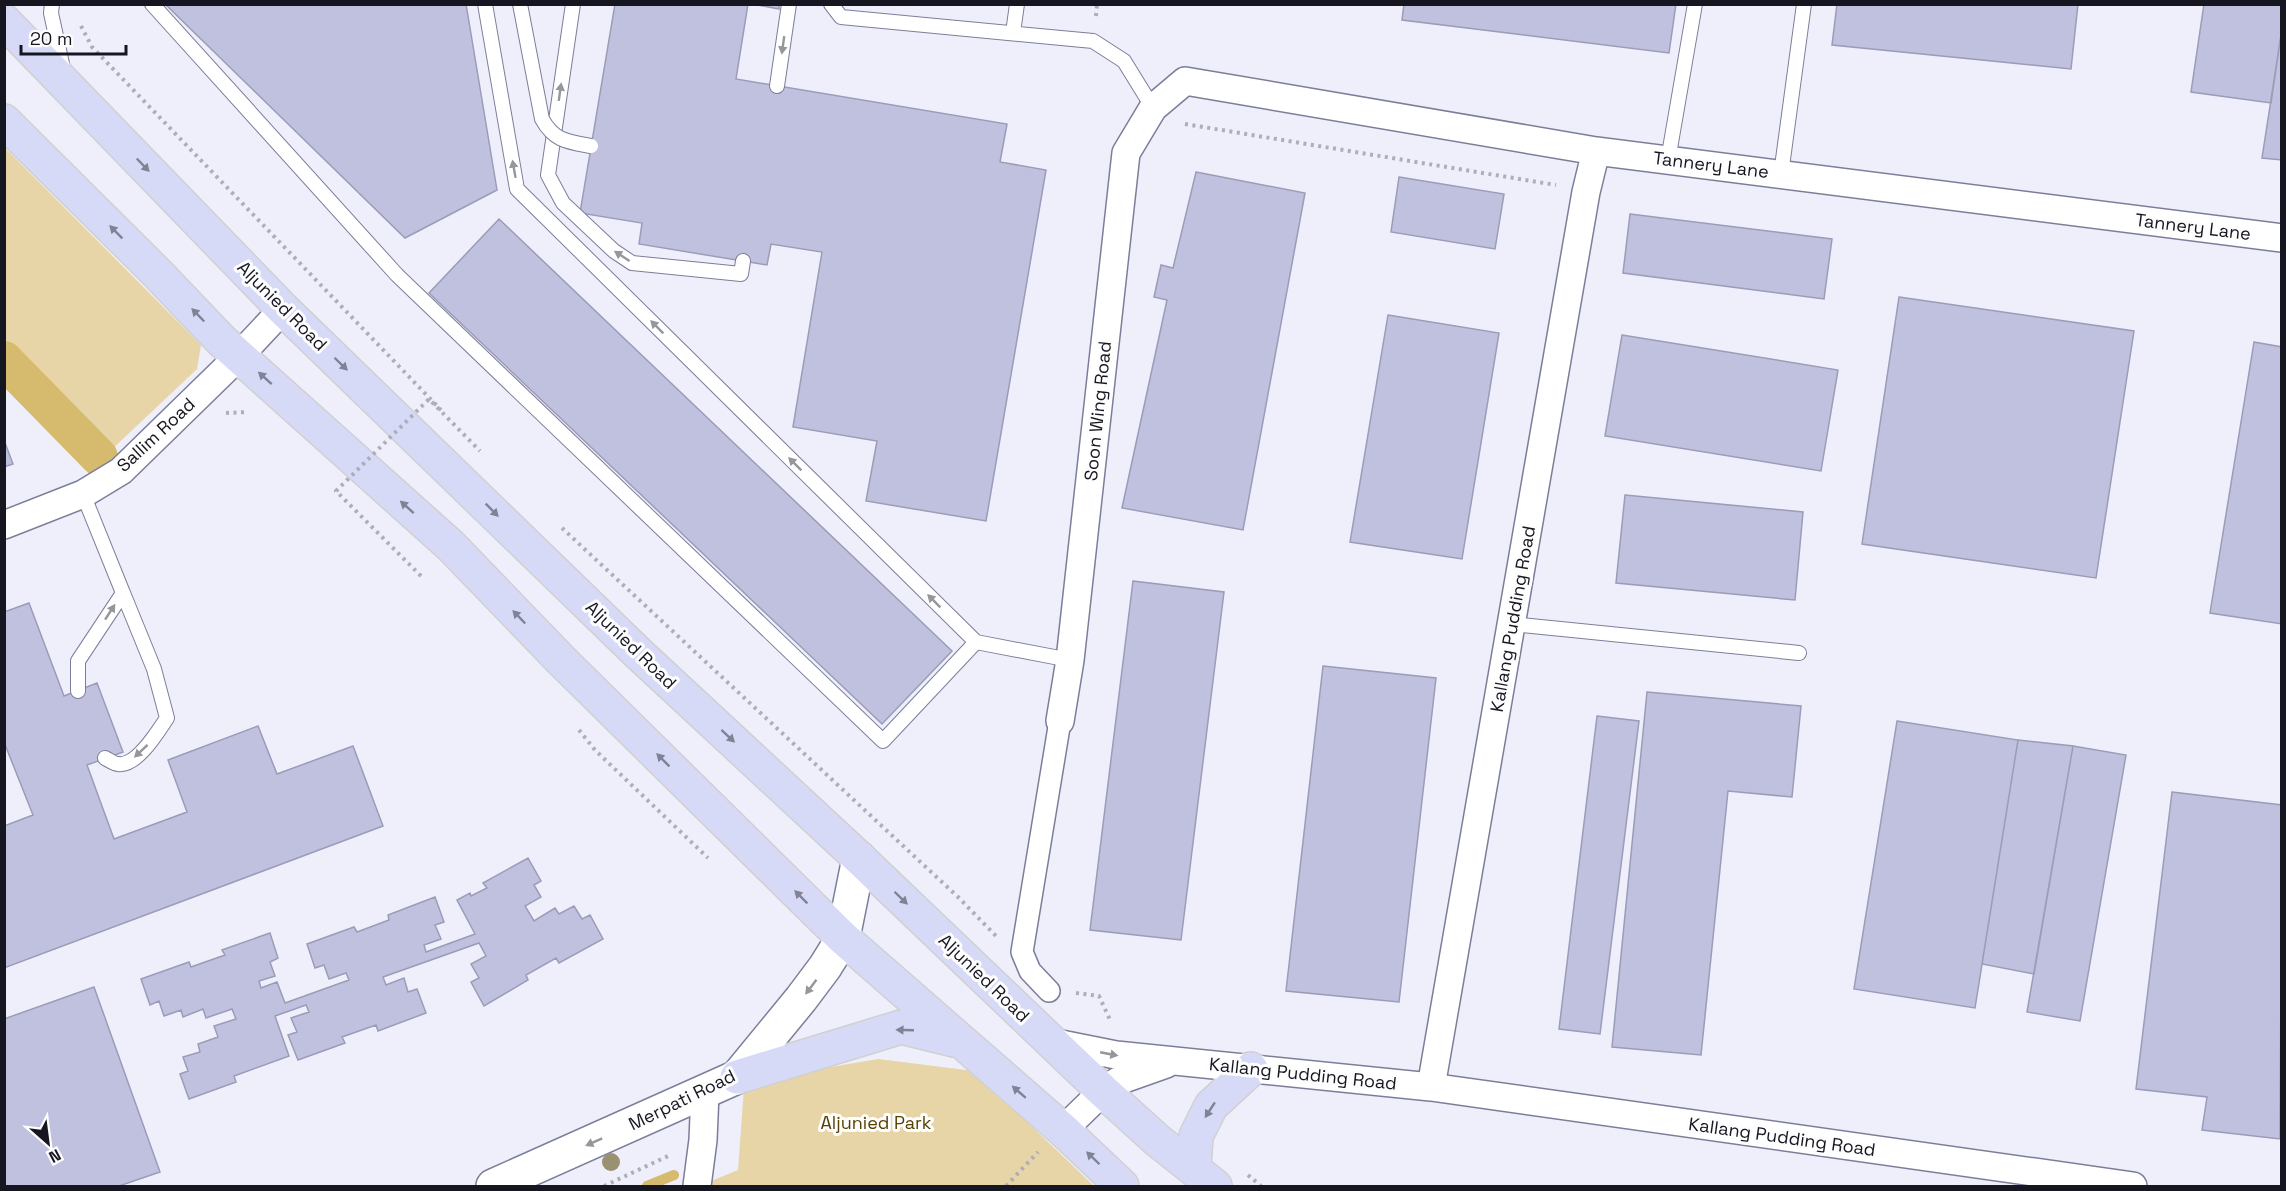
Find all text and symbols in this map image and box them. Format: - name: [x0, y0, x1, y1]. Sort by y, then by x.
- scale bar: [21, 18, 126, 56]
- text: 20 m: [30, 27, 73, 50]
- one-way arrow: [778, 36, 787, 55]
- one-way arrow: [555, 83, 564, 102]
- street label: Tannery Lane: [1652, 146, 1770, 183]
- one-way arrow: [135, 157, 149, 171]
- one-way arrow: [509, 159, 518, 178]
- street label: Tannery Lane: [2134, 208, 2252, 245]
- one-way arrow: [109, 225, 123, 239]
- one-way arrow: [613, 251, 630, 262]
- street label: Aljunied Road: [233, 256, 332, 355]
- one-way arrow: [191, 309, 205, 323]
- one-way arrow: [650, 320, 664, 334]
- street label: Soon Wing Road: [1079, 340, 1116, 482]
- one-way arrow: [333, 357, 348, 371]
- one-way arrow: [258, 372, 273, 385]
- street label: Sallim Road: [112, 392, 200, 477]
- one-way arrow: [789, 457, 803, 471]
- one-way arrow: [400, 500, 415, 514]
- one-way arrow: [484, 503, 498, 517]
- street label: Kallang Pudding Road: [1485, 524, 1540, 714]
- one-way arrow: [928, 594, 942, 608]
- street label: Aljunied Road: [581, 595, 682, 694]
- one-way arrow: [105, 604, 116, 620]
- one-way arrow: [513, 610, 527, 624]
- one-way arrow: [721, 729, 736, 743]
- one-way arrow: [134, 744, 149, 757]
- one-way arrow: [655, 753, 670, 767]
- one-way arrow: [795, 891, 809, 905]
- one-way arrow: [894, 891, 908, 905]
- street label: Aljunied Road: [934, 928, 1035, 1027]
- one-way arrow: [805, 980, 817, 995]
- one-way arrow: [895, 1025, 914, 1034]
- one-way arrow: [1099, 1050, 1118, 1059]
- street label: Kallang Pudding Road: [1208, 1052, 1398, 1095]
- street label: Merpati Road: [625, 1064, 739, 1135]
- one-way arrow: [1012, 1086, 1027, 1099]
- one-way arrow: [1205, 1102, 1216, 1119]
- park label: Aljunied Park: [821, 1111, 932, 1134]
- street label: Kallang Pudding Road: [1687, 1112, 1877, 1161]
- north arrow: [18, 1113, 78, 1173]
- one-way arrow: [584, 1137, 602, 1147]
- text: N: [45, 1144, 64, 1168]
- one-way arrow: [1086, 1152, 1100, 1166]

